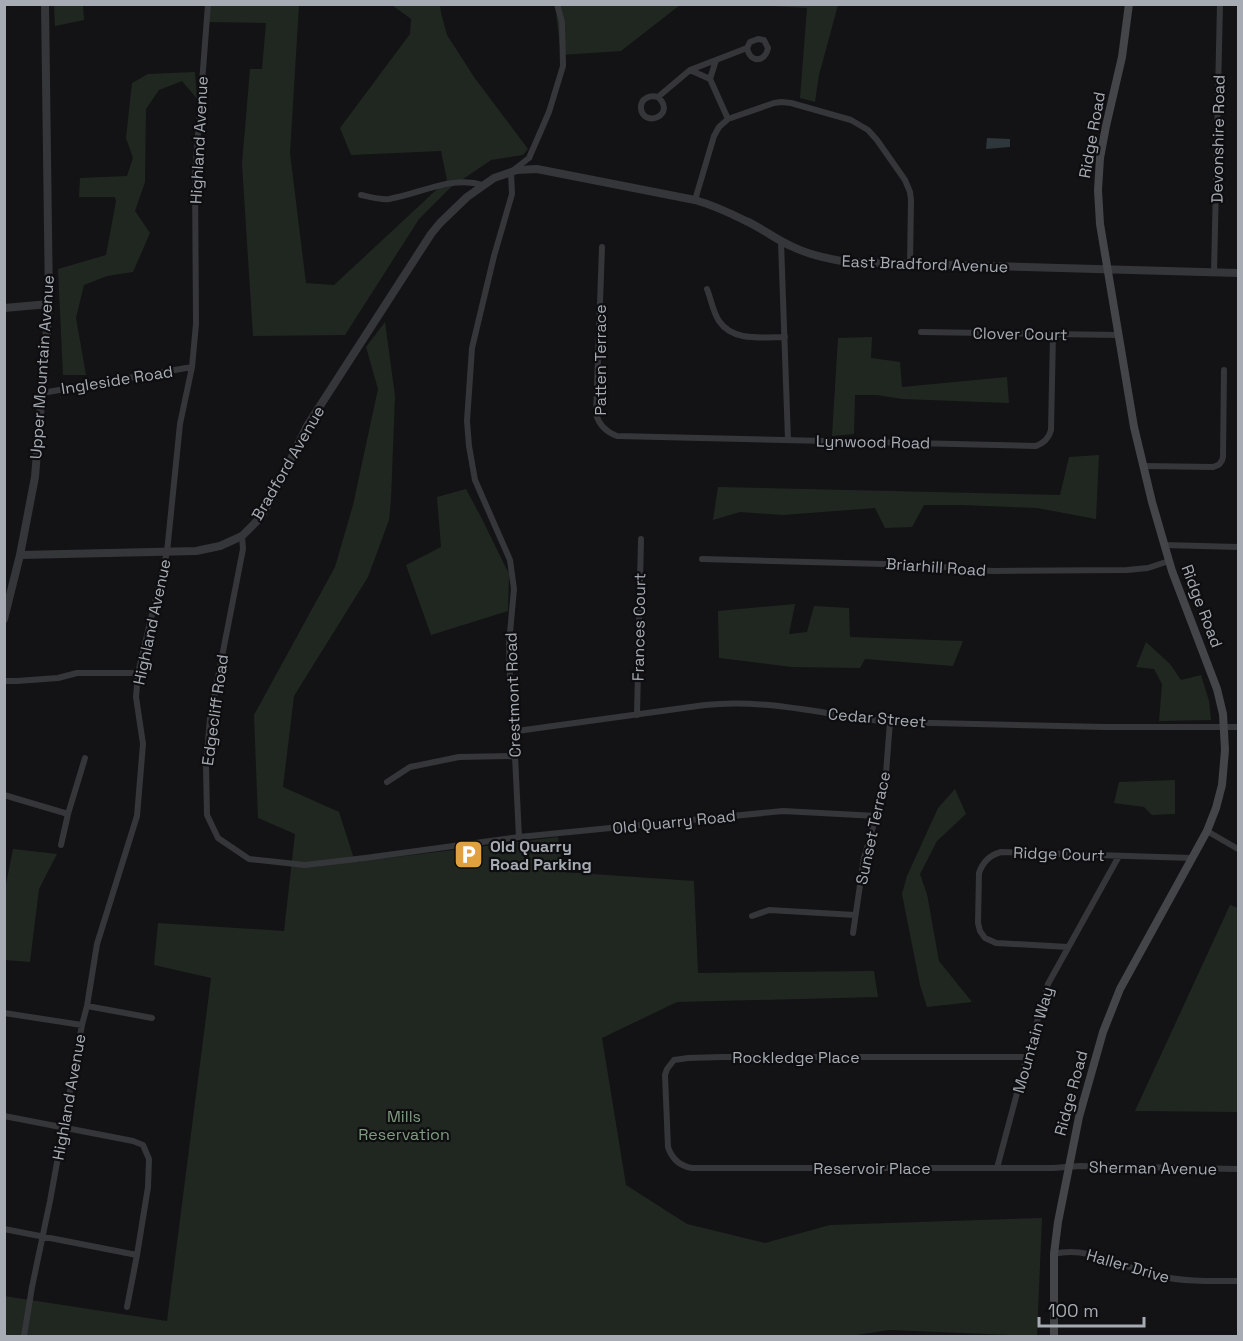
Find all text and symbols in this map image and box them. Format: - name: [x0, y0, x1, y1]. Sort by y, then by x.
- street label: Highland Avenue: [185, 75, 213, 205]
- street label: Devonshire Road: [1206, 75, 1230, 203]
- street label: Ridge Road: [1074, 90, 1110, 180]
- street label: East Bradford Avenue: [841, 251, 1009, 277]
- street label: Upper Mountain Avenue: [25, 274, 59, 460]
- street label: Patten Terrace: [590, 304, 611, 416]
- street label: Clover Court: [972, 323, 1068, 345]
- street label: Ingleside Road: [60, 361, 174, 399]
- street label: Bradford Avenue: [247, 402, 329, 524]
- street label: Lynwood Road: [816, 431, 930, 453]
- street label: Briarhill Road: [885, 553, 987, 581]
- street label: Highland Avenue: [128, 557, 176, 687]
- street label: Ridge Road: [1177, 561, 1227, 651]
- street label: Frances Court: [628, 573, 650, 681]
- street label: Crestmont Road: [500, 632, 526, 758]
- street label: Edgecliff Road: [197, 653, 233, 767]
- street label: Cedar Street: [827, 703, 927, 733]
- street label: Sunset Terrace: [851, 769, 895, 887]
- street label: Old Quarry Road: [611, 805, 737, 839]
- place label: Old Quarry Road Parking: [490, 836, 592, 875]
- parking icon: Old Quarry Road Parking: [453, 839, 485, 871]
- street label: Ridge Court: [1013, 842, 1105, 866]
- street label: Mountain Way: [1008, 984, 1058, 1096]
- street label: Highland Avenue: [48, 1032, 90, 1162]
- street label: Rockledge Place: [732, 1047, 860, 1068]
- street label: Ridge Road: [1050, 1048, 1092, 1138]
- park label: Mills Reservation: [358, 1106, 450, 1145]
- street label: Sherman Avenue: [1089, 1156, 1217, 1180]
- street label: Reservoir Place: [813, 1158, 931, 1179]
- street label: Haller Drive: [1084, 1244, 1172, 1288]
- scale bar: [1039, 1290, 1144, 1328]
- text: 100 m: [1048, 1299, 1099, 1322]

